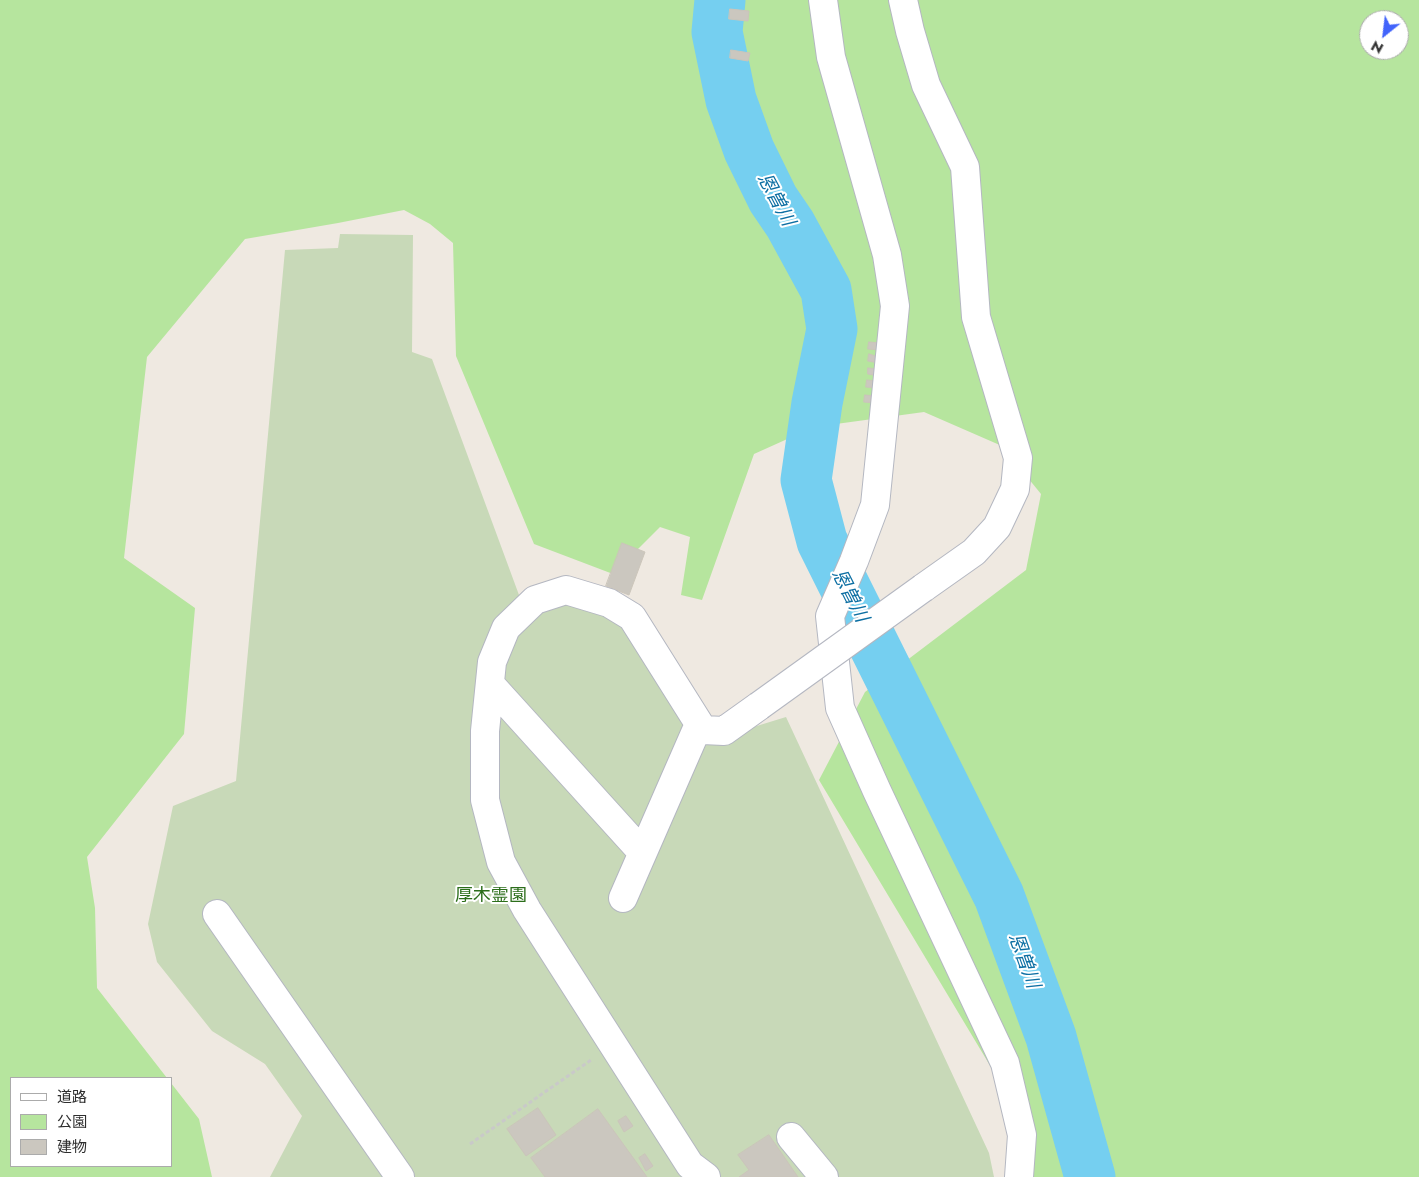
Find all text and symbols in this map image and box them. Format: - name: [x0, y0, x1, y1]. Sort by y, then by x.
- north arrow: [1359, 10, 1409, 60]
- text: N: [1367, 36, 1387, 59]
- water label: 恩曽川: [752, 169, 798, 231]
- water label: 恩曽川: [826, 565, 872, 627]
- park label: 厚木霊園: [455, 886, 527, 908]
- water label: 恩曽川: [1003, 930, 1043, 992]
- legend: [10, 1077, 172, 1167]
- text: 道路: [57, 1086, 87, 1108]
- text: 公園: [57, 1111, 87, 1133]
- text: 建物: [57, 1136, 87, 1158]

